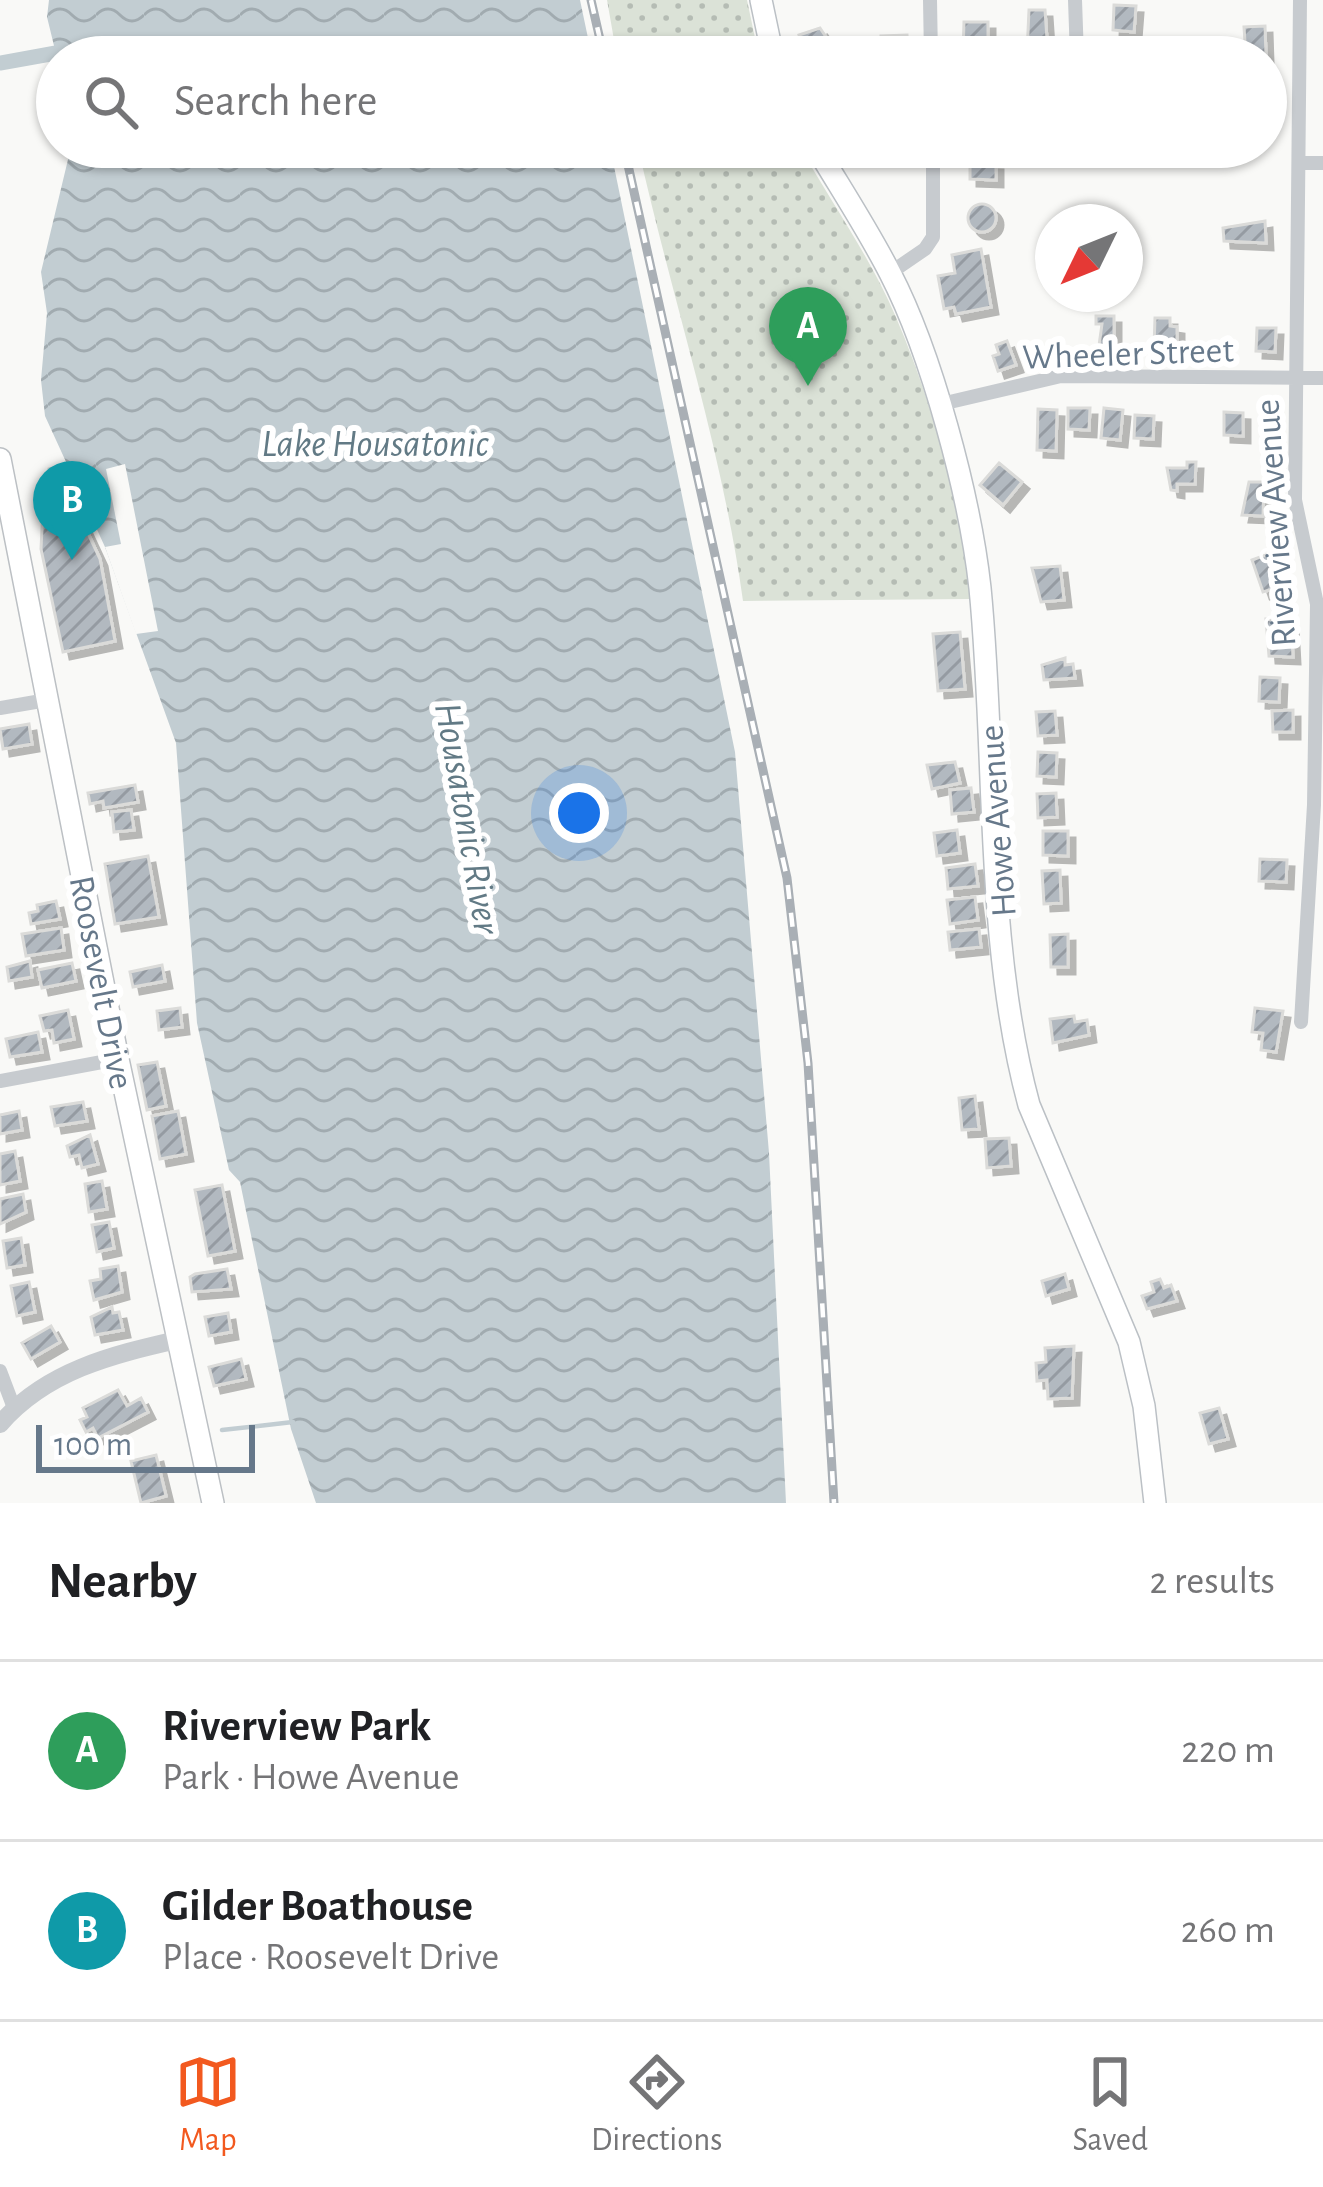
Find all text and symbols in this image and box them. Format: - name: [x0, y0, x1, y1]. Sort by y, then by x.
- search box: [36, 36, 1287, 168]
- icon: search: [78, 69, 144, 135]
- text: Search here: [174, 79, 377, 124]
- north arrow: [1035, 204, 1143, 312]
- pin: A: [769, 287, 847, 386]
- street label: Wheeler Street: [1022, 332, 1235, 376]
- street label: Riverview Avenue: [1249, 398, 1303, 648]
- water label: Lake Housatonic: [261, 425, 490, 464]
- pin: B: [33, 461, 111, 560]
- water label: Housatonic River: [427, 700, 506, 939]
- street label: Howe Avenue: [973, 724, 1023, 918]
- your location: [549, 783, 609, 843]
- street label: Roosevelt Drive: [63, 873, 139, 1092]
- scale bar: [36, 1419, 255, 1472]
- text: 100 m: [54, 1429, 132, 1462]
- text: Nearby: [48, 1556, 197, 1607]
- text: 2 results: [1149, 1562, 1275, 1601]
- text: Riverview Park: [162, 1704, 431, 1749]
- text: A: [75, 1731, 99, 1770]
- text: 220 m: [1181, 1731, 1275, 1770]
- text: Park · Howe Avenue: [162, 1758, 459, 1797]
- text: Gilder Boathouse: [162, 1884, 473, 1929]
- text: B: [76, 1911, 98, 1950]
- text: 260 m: [1181, 1911, 1275, 1950]
- text: Place · Roosevelt Drive: [162, 1938, 499, 1977]
- tab: Map: [175, 2049, 241, 2161]
- tab: Directions: [591, 2049, 722, 2161]
- tab: Saved: [1072, 2049, 1148, 2161]

